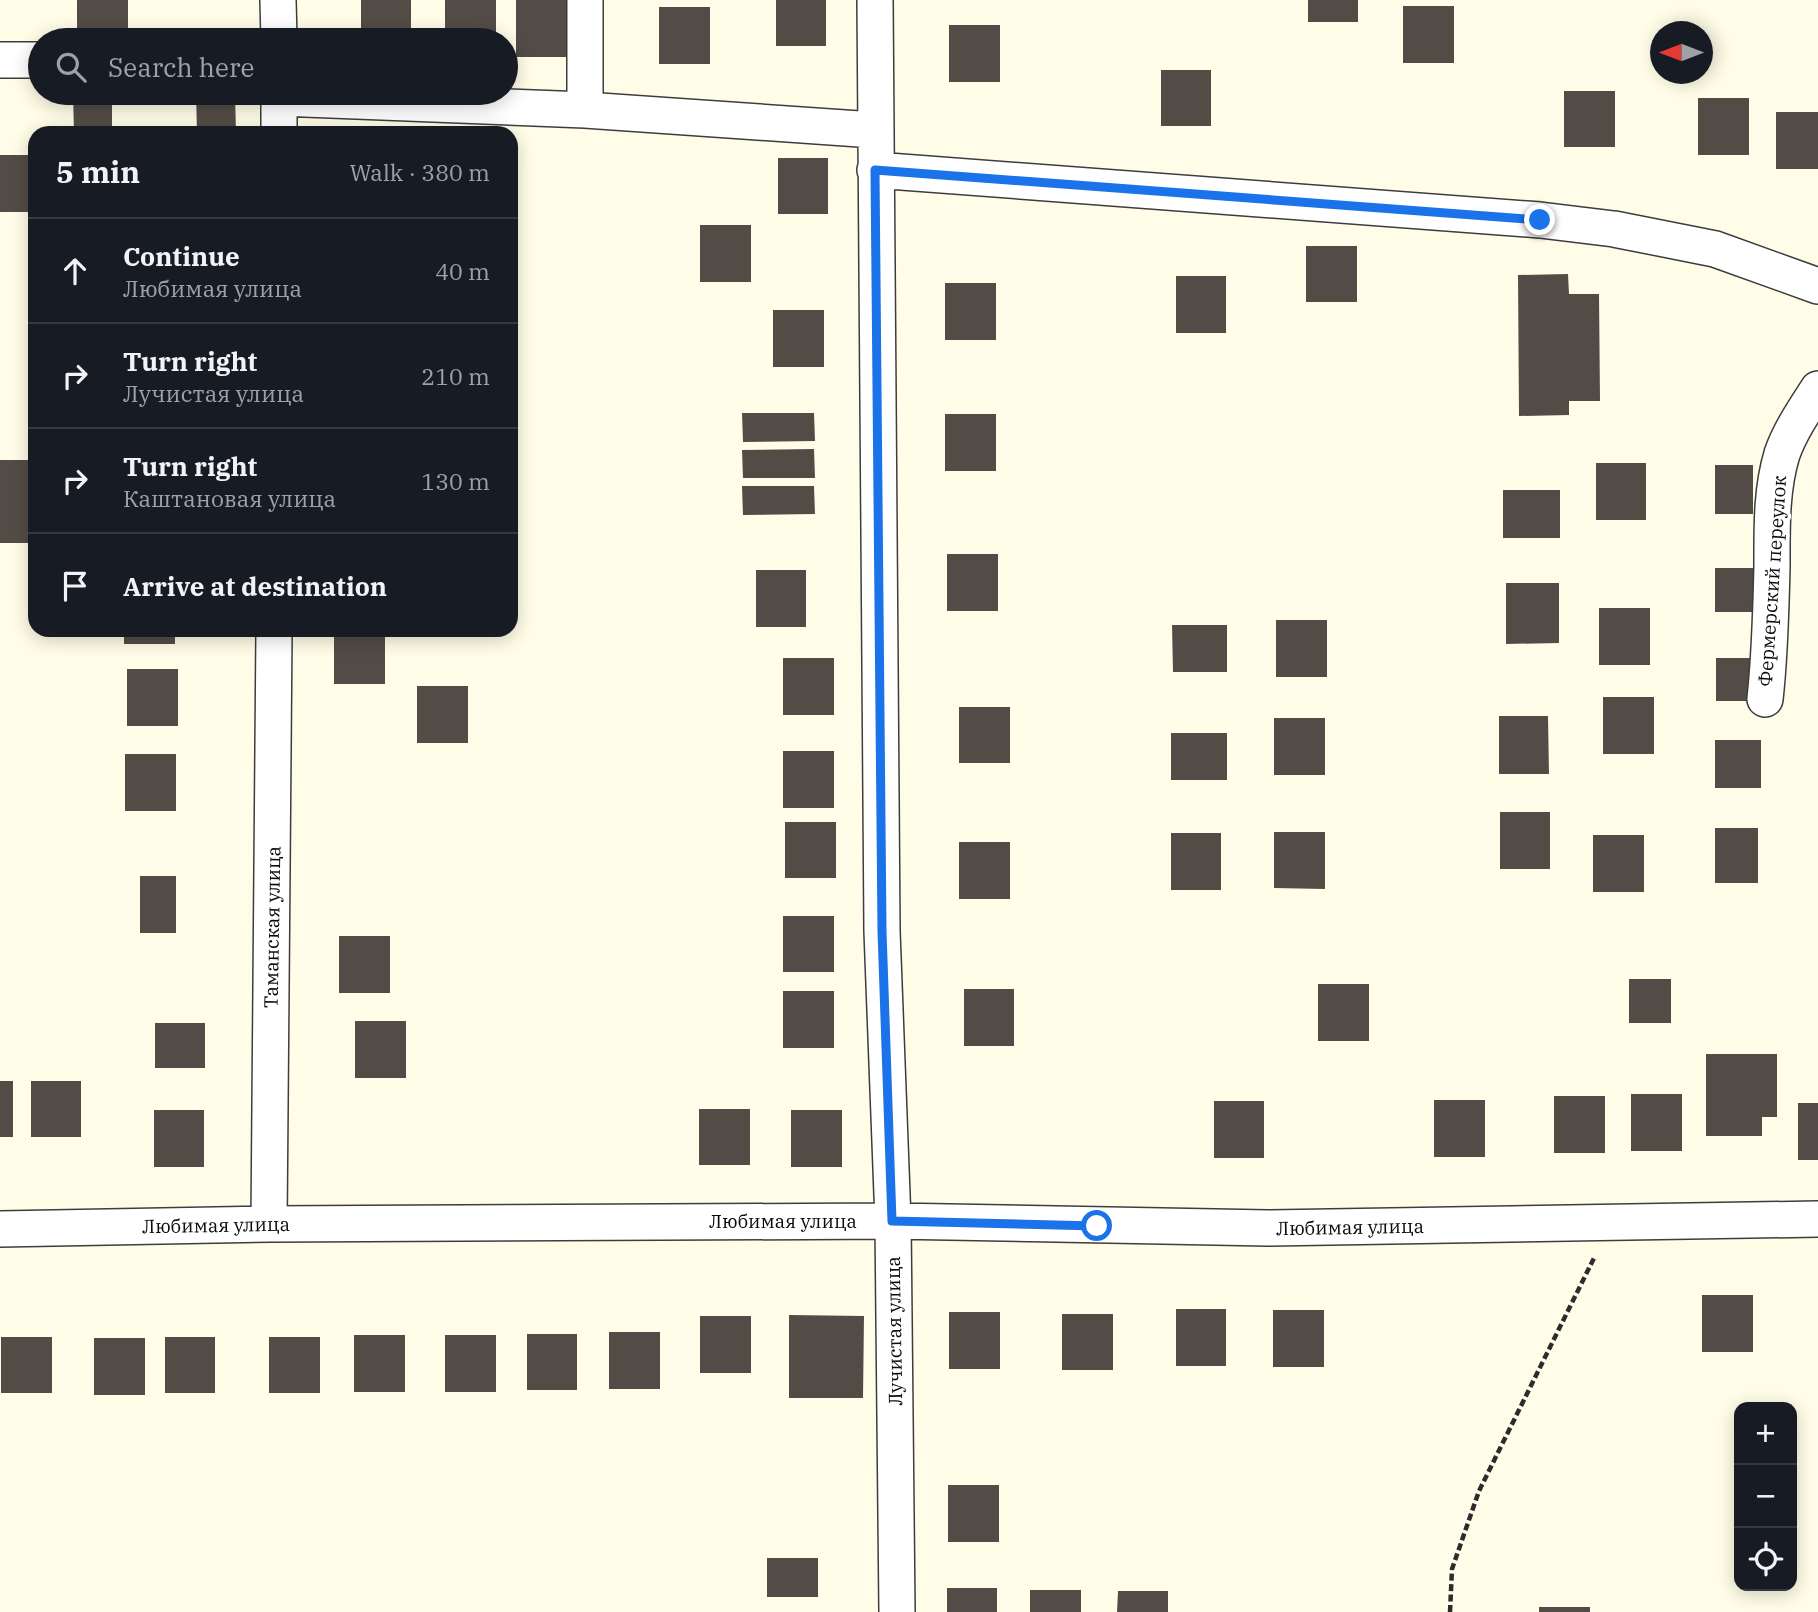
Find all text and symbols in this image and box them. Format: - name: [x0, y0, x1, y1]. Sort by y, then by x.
- north arrow: [1650, 21, 1713, 84]
- search box: [28, 28, 518, 105]
- icon: search: [52, 48, 90, 86]
- text: Search here: [108, 50, 254, 84]
- text: 5 min: [56, 152, 140, 191]
- text: Walk · 380 m: [349, 157, 490, 187]
- route end: [1524, 204, 1555, 235]
- text: Continue: [123, 239, 240, 273]
- icon: ahead: [56, 252, 94, 290]
- text: 40 m: [435, 256, 490, 286]
- text: Любимая улица: [123, 273, 302, 303]
- text: Turn right: [123, 344, 257, 378]
- icon: right: [56, 357, 94, 395]
- text: 210 m: [421, 361, 490, 391]
- text: Лучистая улица: [123, 378, 304, 408]
- text: Turn right: [123, 449, 257, 483]
- icon: right: [56, 462, 94, 500]
- text: 130 m: [421, 466, 490, 496]
- street label: Фермерский переулок: [1753, 475, 1791, 687]
- text: Каштановая улица: [123, 483, 336, 513]
- icon: arrive: [56, 567, 94, 605]
- text: Arrive at destination: [123, 569, 387, 603]
- street label: Таманская улица: [259, 846, 285, 1008]
- street label: Любимая улица: [709, 1209, 857, 1233]
- route start: [1081, 1210, 1112, 1241]
- street label: Любимая улица: [142, 1212, 290, 1238]
- street label: Любимая улица: [1276, 1214, 1424, 1240]
- street label: Лучистая улица: [881, 1256, 907, 1406]
- map controls: [1734, 1402, 1797, 1591]
- button: +: [1734, 1402, 1797, 1465]
- button: −: [1734, 1465, 1797, 1528]
- button: locate: [1734, 1528, 1797, 1591]

